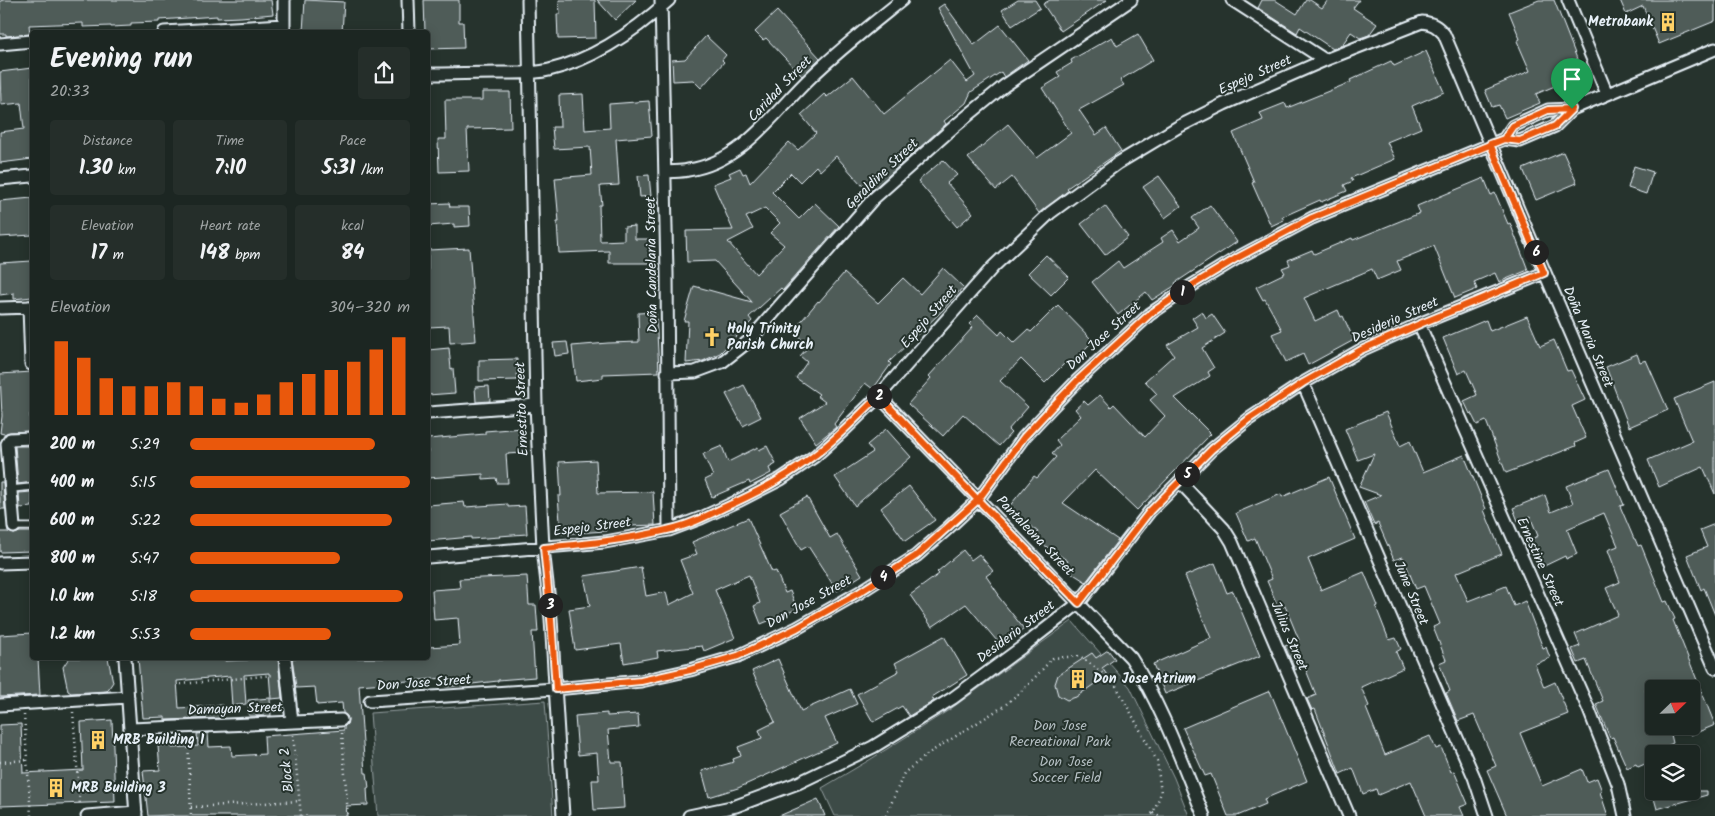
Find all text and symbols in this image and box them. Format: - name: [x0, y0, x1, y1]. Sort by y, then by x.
- place label: Metrobank: [1588, 11, 1654, 33]
- building icon: Metrobank: [1657, 11, 1679, 33]
- text: Evening run: [50, 37, 193, 82]
- button: share: [358, 47, 410, 99]
- street label: Espejo Street: [1215, 49, 1296, 101]
- street label: Caridad Street: [743, 51, 818, 127]
- pin: [1551, 58, 1593, 109]
- icon: arrive: [1558, 65, 1586, 93]
- text: 20:33: [50, 79, 90, 104]
- text: Distance: [82, 130, 132, 152]
- text: Time: [216, 130, 244, 152]
- text: Pace: [339, 130, 366, 152]
- street label: Geraldine Street: [840, 133, 924, 215]
- text: 1.30: [79, 152, 112, 185]
- text: 7:10: [214, 152, 246, 185]
- text: 5:31: [322, 152, 355, 185]
- text: km: [112, 159, 136, 181]
- text: /km: [355, 159, 384, 181]
- street label: Doña Candelaria Street: [640, 196, 664, 333]
- text: Elevation: [81, 215, 134, 237]
- text: Heart rate: [200, 215, 260, 237]
- text: kcal: [341, 215, 364, 237]
- text: 17: [91, 237, 107, 270]
- text: 148: [199, 237, 230, 270]
- text: 84: [341, 237, 365, 270]
- pin: 6: [1524, 240, 1548, 264]
- text: 6: [1533, 241, 1540, 263]
- text: m: [107, 244, 124, 266]
- text: bpm: [230, 244, 260, 266]
- street label: Espejo Street: [895, 280, 963, 354]
- pin: 1: [1170, 280, 1194, 304]
- text: 1: [1180, 281, 1185, 303]
- street label: Doña Maria Street: [1557, 283, 1620, 392]
- street label: Desiderio Street: [1348, 291, 1443, 349]
- text: Elevation: [50, 295, 111, 320]
- text: 304–320 m: [329, 295, 410, 320]
- street label: Don Jose Street: [1061, 296, 1147, 376]
- place label: Holy Trinity Parish Church: [727, 318, 814, 356]
- church icon: Holy Trinity Parish Church: [701, 326, 723, 348]
- street label: Ernestito Street: [509, 361, 535, 456]
- pin: 2: [866, 384, 892, 408]
- text: 2: [875, 385, 884, 407]
- text: 200 m: [50, 432, 95, 457]
- text: 5:29: [130, 432, 160, 457]
- pin: 5: [1174, 462, 1200, 486]
- text: 5: [1184, 463, 1191, 485]
- text: 400 m: [50, 470, 94, 495]
- text: 5:15: [130, 470, 156, 495]
- street label: Pantaleona Street: [991, 491, 1080, 582]
- text: 600 m: [50, 508, 94, 533]
- text: 5:22: [130, 508, 161, 533]
- street label: Espejo Street: [552, 511, 633, 543]
- street label: Ernestine Street: [1510, 514, 1570, 611]
- text: 800 m: [50, 546, 95, 571]
- text: 5:47: [130, 546, 159, 571]
- street label: June Street: [1388, 557, 1435, 629]
- pin: 4: [870, 564, 896, 590]
- text: 4: [880, 566, 887, 588]
- street label: Don Jose Street: [762, 569, 856, 635]
- text: 1.0 km: [50, 584, 94, 609]
- text: 5:18: [130, 584, 157, 609]
- pin: 3: [538, 592, 562, 618]
- text: 3: [547, 594, 554, 616]
- street label: Desiderio Street: [972, 595, 1060, 669]
- street label: Julius Street: [1264, 598, 1314, 675]
- text: 1.2 km: [50, 622, 95, 647]
- text: 5:53: [130, 622, 160, 647]
- building icon: Don Jose Atrium: [1067, 668, 1089, 690]
- place label: Don Jose Atrium: [1093, 668, 1196, 690]
- street label: Don Jose Street: [376, 669, 473, 697]
- north arrow: [1645, 680, 1700, 735]
- map controls: [1645, 680, 1700, 800]
- street label: Damayan Street: [187, 696, 283, 722]
- park label: Don Jose Recreational Park: [1009, 715, 1111, 753]
- building icon: MRB Building 1: [87, 729, 109, 751]
- place label: MRB Building 1: [113, 729, 205, 751]
- button: layers: [1645, 745, 1700, 800]
- street label: Block 2: [274, 746, 300, 794]
- park label: Don Jose Soccer Field: [1031, 751, 1102, 789]
- building icon: MRB Building 3: [45, 777, 67, 799]
- place label: MRB Building 3: [71, 777, 166, 799]

